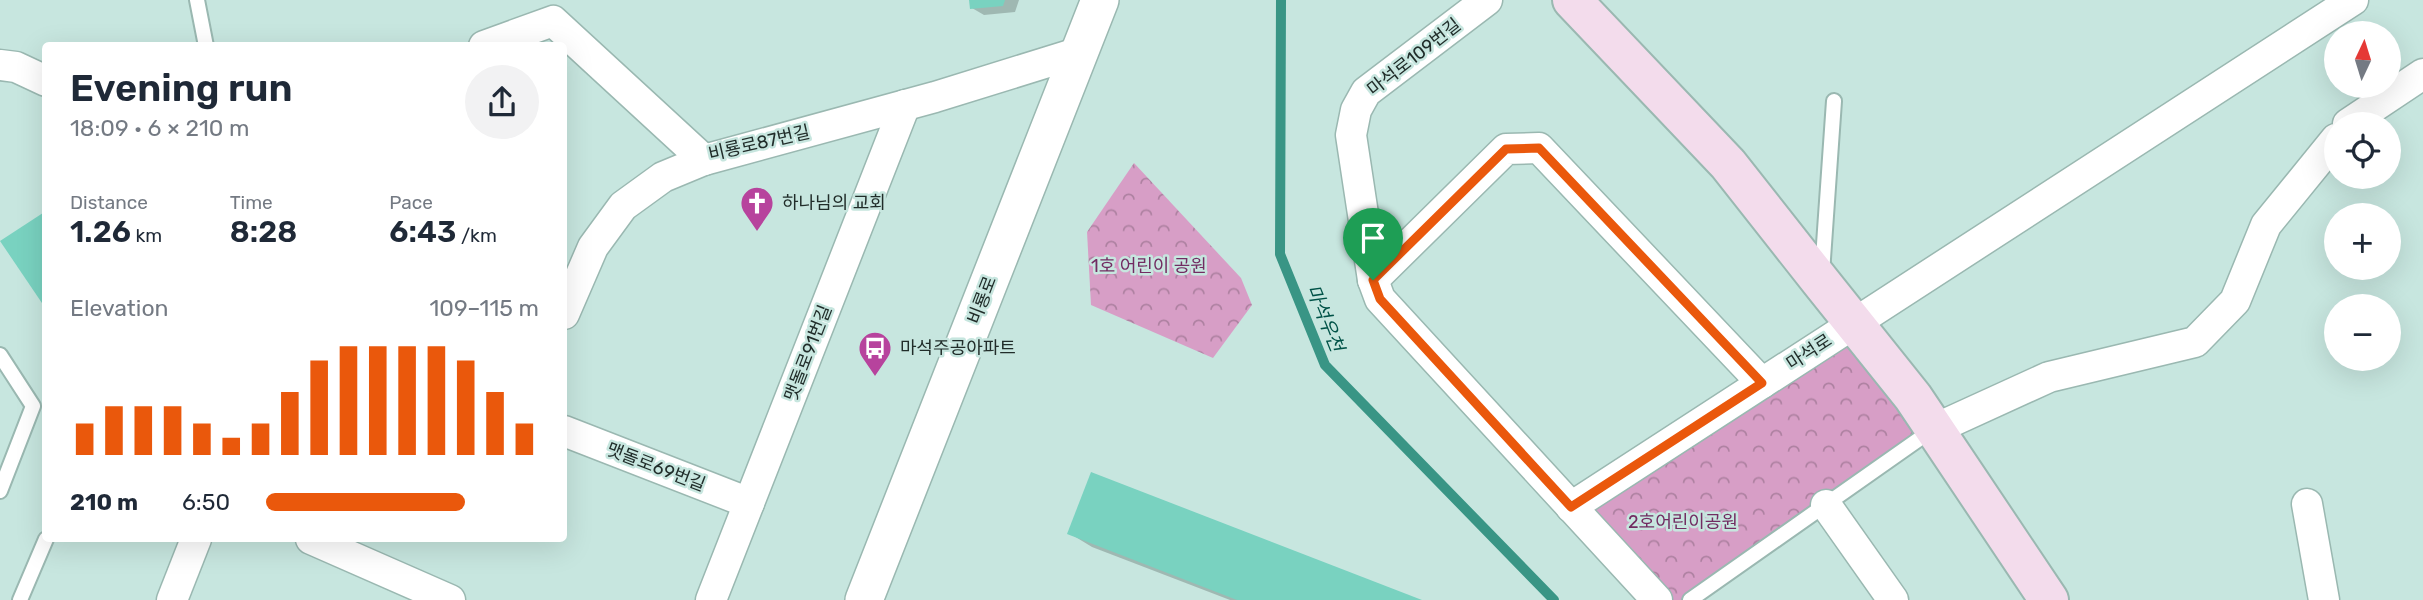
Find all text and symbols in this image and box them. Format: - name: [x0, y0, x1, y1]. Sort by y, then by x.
- street label: 마석로109번길: [1363, 14, 1465, 100]
- north arrow: [2324, 21, 2401, 98]
- map controls: [2324, 21, 2401, 371]
- text: Evening run: [70, 65, 293, 111]
- button: share: [465, 65, 539, 139]
- button: locate: [2324, 112, 2401, 189]
- text: 18:09 · 6 × 210 m: [70, 114, 250, 142]
- street label: 비룡로87번길: [706, 121, 812, 165]
- church icon: 하나님의 교회: [738, 184, 776, 233]
- text: Distance: [70, 191, 148, 214]
- text: Time: [230, 191, 273, 214]
- text: Pace: [389, 191, 433, 214]
- place label: 하나님의 교회: [782, 192, 886, 214]
- button: +: [2324, 203, 2401, 280]
- pin: [1343, 208, 1403, 280]
- text: 1.26: [70, 214, 131, 250]
- text: 8:28: [230, 214, 297, 250]
- text: 6:43: [389, 214, 456, 250]
- icon: arrive: [1354, 219, 1392, 257]
- text: km: [131, 224, 162, 247]
- text: /km: [456, 224, 497, 247]
- park label: 1호 어린이 공원: [1091, 255, 1207, 277]
- street label: 비룡로: [963, 273, 1001, 327]
- water label: 마석우천: [1301, 281, 1349, 356]
- text: Elevation: [70, 294, 169, 322]
- text: 109–115 m: [429, 294, 539, 322]
- button: −: [2324, 294, 2401, 371]
- street label: 맷돌로91번길: [780, 302, 836, 404]
- bus stop icon: 마석주공아파트: [856, 329, 894, 378]
- street label: 마석로: [1782, 329, 1836, 375]
- place label: 마석주공아파트: [900, 337, 1016, 359]
- street label: 맷돌로69번길: [603, 438, 709, 496]
- text: 210 m: [70, 488, 138, 516]
- text: 6:50: [182, 488, 230, 516]
- park label: 2호어린이공원: [1628, 511, 1738, 533]

